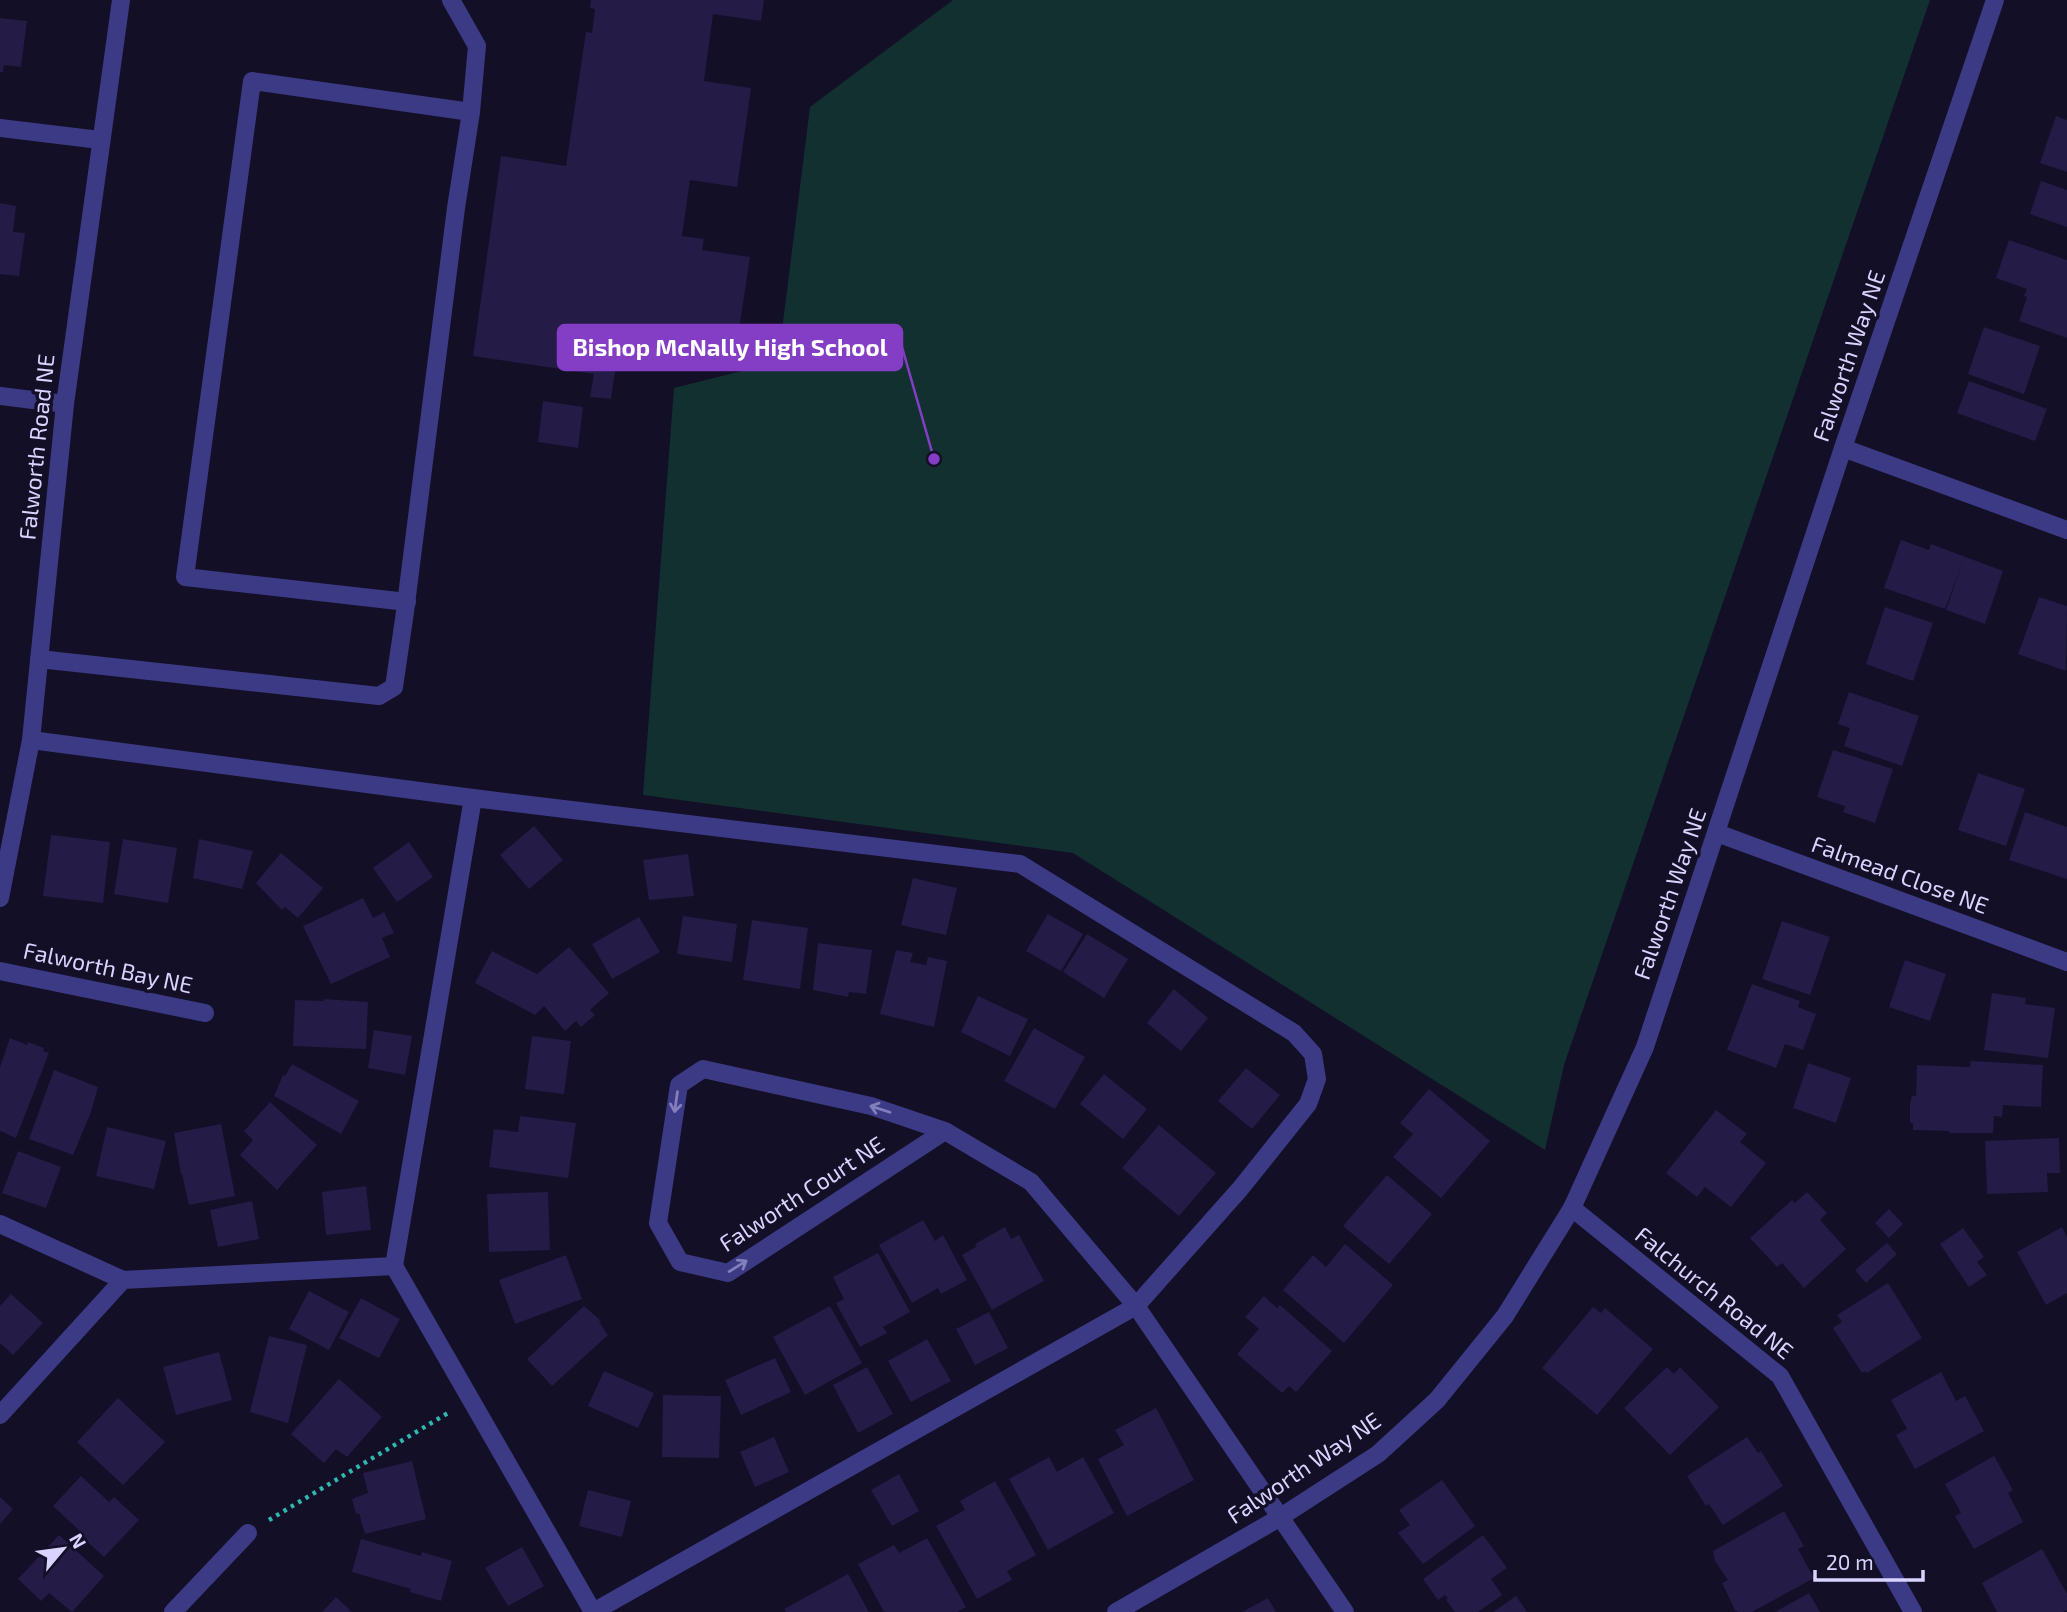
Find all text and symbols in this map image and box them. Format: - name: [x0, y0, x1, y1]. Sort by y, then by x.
- street label: Falworth Way NE: [1806, 266, 1890, 445]
- callout: Bishop McNally High School: [558, 325, 902, 370]
- text: Bishop McNally High School: [572, 332, 888, 361]
- street label: Falworth Road NE: [12, 353, 60, 541]
- street label: Falworth Way NE: [1627, 804, 1711, 983]
- street label: Falmead Close NE: [1808, 829, 1993, 919]
- street label: Falworth Bay NE: [21, 935, 195, 999]
- one-way arrow: [669, 1090, 682, 1113]
- one-way arrow: [869, 1102, 891, 1115]
- street label: Falworth Court NE: [714, 1129, 889, 1257]
- street label: Falchurch Road NE: [1630, 1220, 1799, 1364]
- one-way arrow: [727, 1259, 747, 1273]
- street label: Falworth Way NE: [1221, 1405, 1386, 1529]
- north arrow: [28, 1514, 98, 1584]
- text: N: [65, 1529, 92, 1552]
- scale bar: [1815, 1538, 1924, 1582]
- text: 20 m: [1826, 1549, 1874, 1574]

